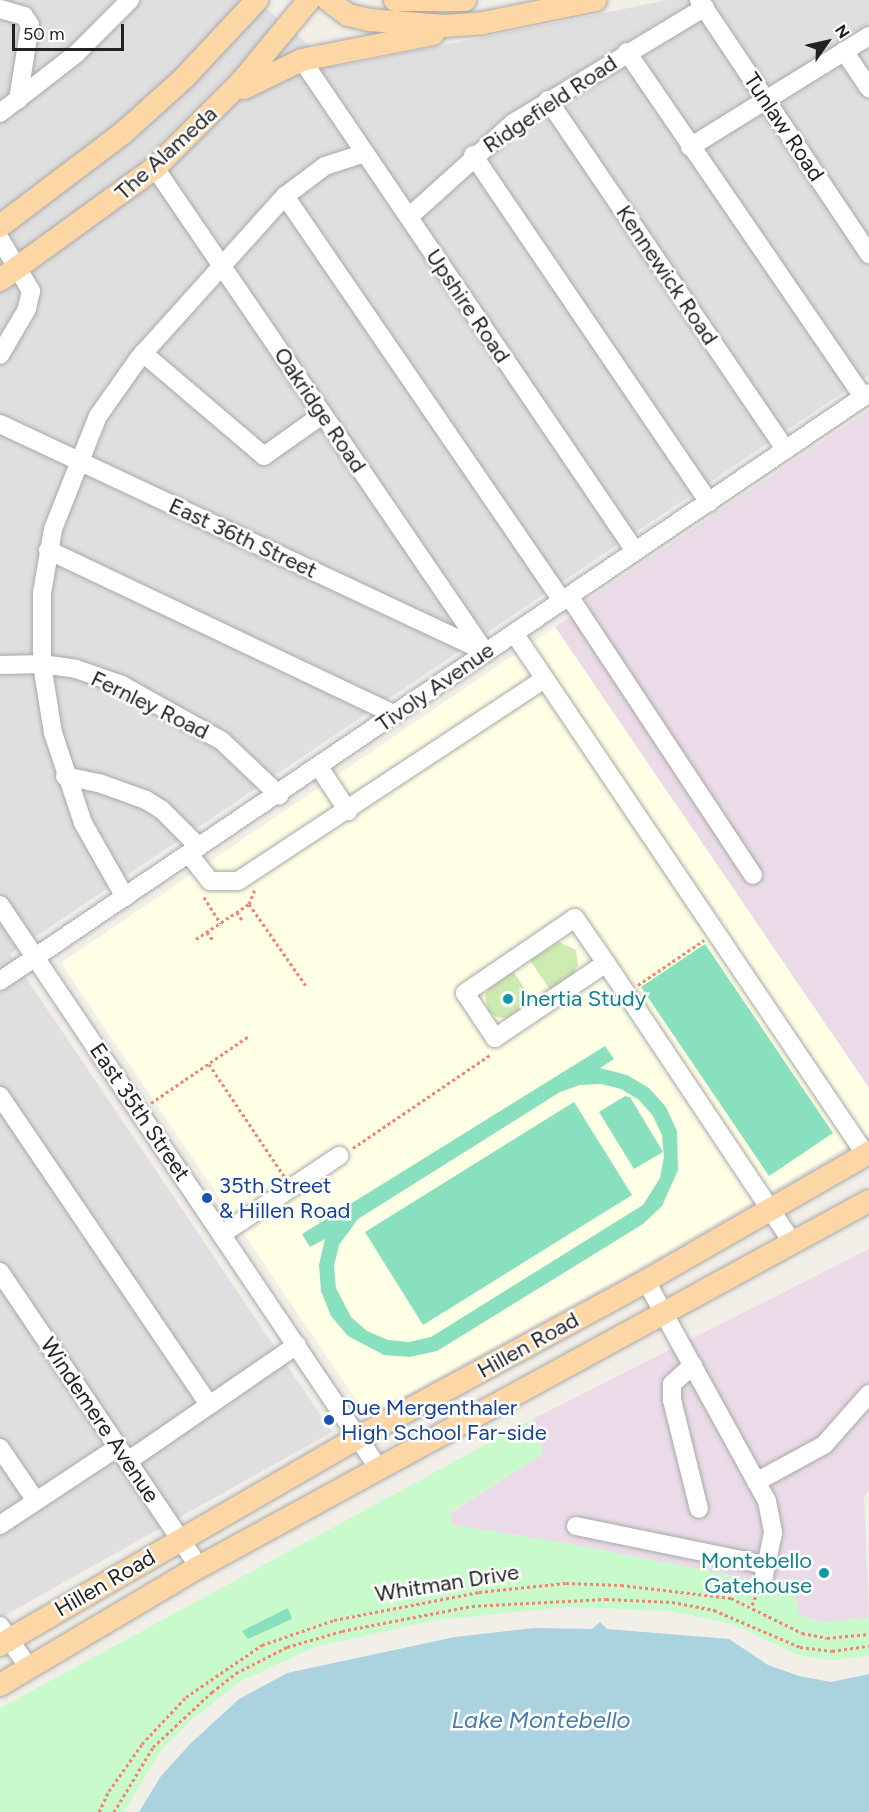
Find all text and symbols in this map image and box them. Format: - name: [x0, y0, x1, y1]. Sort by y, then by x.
- scale bar: [15, 12, 128, 50]
- north arrow: [797, 12, 857, 72]
- text: N: [831, 21, 854, 42]
- text: 50 m: [23, 23, 65, 45]
- street label: Ridgefield Road: [478, 50, 622, 158]
- street label: Tunlaw Road: [738, 68, 830, 186]
- street label: The Alameda: [110, 100, 222, 206]
- street label: Kennewick Road: [611, 200, 723, 350]
- street label: Upshire Road: [420, 244, 516, 368]
- street label: Oakridge Road: [268, 342, 372, 478]
- street label: East 36th Street: [165, 492, 321, 584]
- street label: Tivoly Avenue: [371, 637, 499, 737]
- street label: Fernley Road: [87, 665, 213, 745]
- place label: Inertia Study: [520, 986, 646, 1012]
- marker: Inertia Study: [501, 992, 515, 1006]
- street label: East 35th Street: [84, 1038, 196, 1186]
- place label: 35th Street & Hillen Road: [219, 1172, 350, 1224]
- marker: 35th Street & Hillen Road: [200, 1191, 214, 1205]
- street label: Hillen Road: [473, 1306, 583, 1384]
- street label: Windemere Avenue: [35, 1332, 165, 1508]
- place label: Due Mergenthaler High School Far-side: [341, 1394, 547, 1446]
- marker: Due Mergenthaler High School Far-side: [322, 1413, 336, 1427]
- street label: Hillen Road: [50, 1544, 160, 1622]
- place label: Montebello Gatehouse: [701, 1547, 812, 1598]
- street label: Whitman Drive: [373, 1559, 521, 1607]
- marker: Montebello Gatehouse: [817, 1566, 831, 1580]
- water label: Lake Montebello: [452, 1706, 630, 1734]

